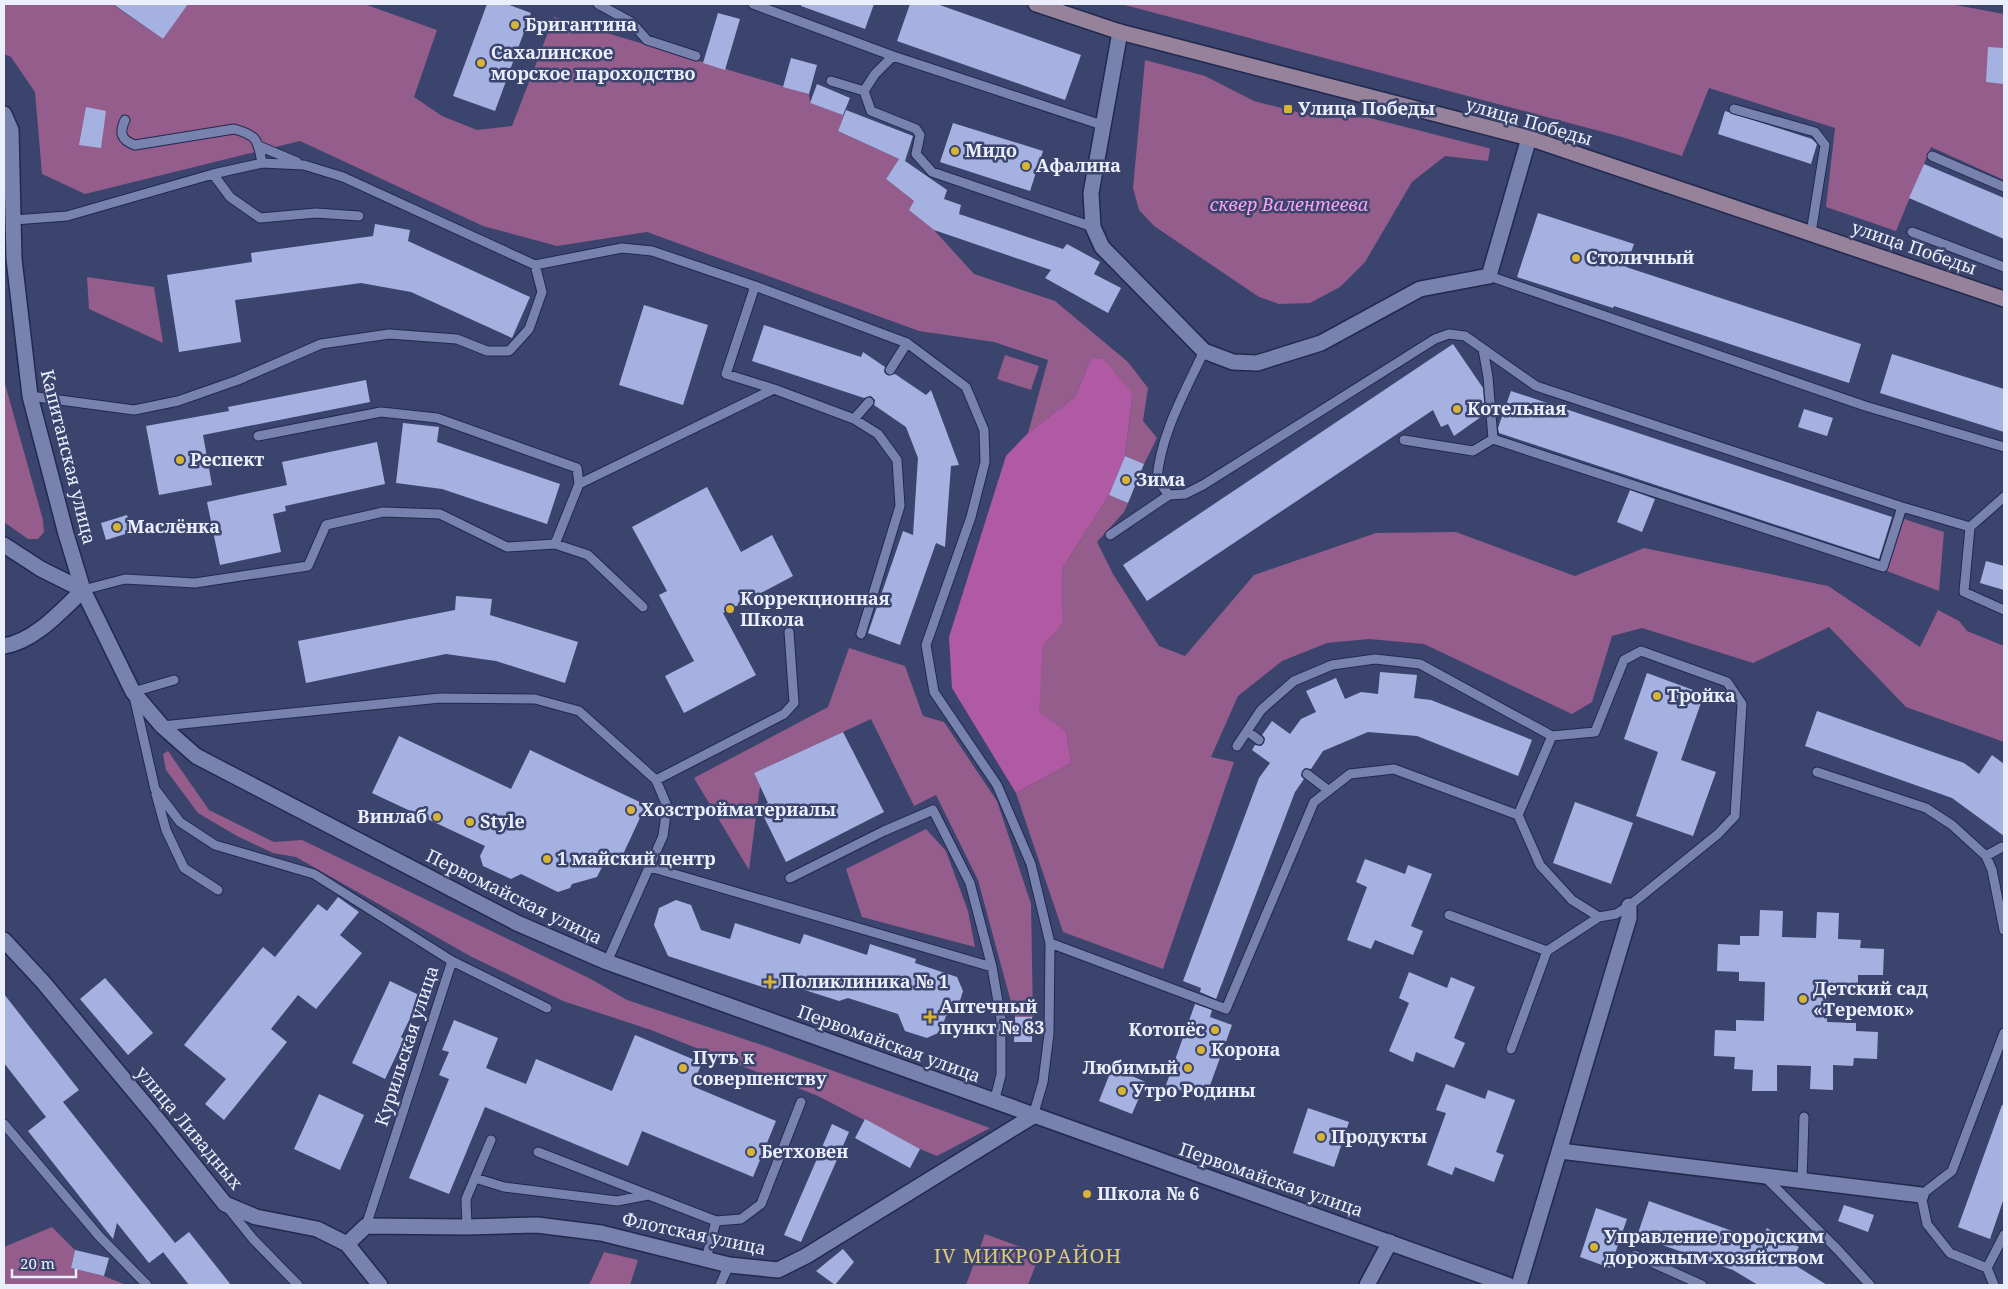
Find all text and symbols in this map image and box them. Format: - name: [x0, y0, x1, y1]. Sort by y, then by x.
- place label: Бригантина: [525, 12, 638, 36]
- marker: Бригантина: [509, 19, 521, 31]
- place label: Сахалинское морское пароходство: [491, 40, 695, 85]
- marker: Сахалинское морское пароходство: [475, 57, 487, 69]
- street label: улица Победы: [1463, 91, 1596, 151]
- place label: Улица Победы: [1298, 96, 1435, 120]
- marker: Улица Победы: [1282, 103, 1294, 115]
- place label: Мидо: [965, 138, 1017, 162]
- marker: Мидо: [949, 145, 961, 157]
- place label: Афалина: [1036, 153, 1121, 177]
- marker: Афалина: [1020, 160, 1032, 172]
- park label: сквер Валентеева: [1210, 192, 1368, 216]
- street label: улица Победы: [1849, 214, 1980, 280]
- place label: Столичный: [1586, 245, 1694, 269]
- marker: Столичный: [1570, 252, 1582, 264]
- street label: Капитанская улица: [36, 367, 102, 547]
- place label: Котельная: [1467, 396, 1567, 420]
- marker: Котельная: [1451, 403, 1463, 415]
- place label: Респект: [190, 447, 264, 471]
- marker: Респект: [174, 454, 186, 466]
- place label: Зима: [1136, 467, 1186, 491]
- marker: Зима: [1120, 474, 1132, 486]
- place label: Маслёнка: [127, 514, 220, 538]
- marker: Маслёнка: [111, 521, 123, 533]
- place label: Коррекционная Школа: [740, 586, 890, 631]
- marker: Коррекционная Школа: [724, 603, 736, 615]
- place label: Тройка: [1667, 683, 1736, 707]
- marker: Тройка: [1651, 690, 1663, 702]
- place label: Хозстройматериалы: [641, 797, 836, 821]
- place label: Винлаб: [357, 804, 427, 828]
- marker: Хозстройматериалы: [625, 804, 637, 816]
- place label: Style: [480, 809, 525, 833]
- marker: Винлаб: [431, 811, 443, 823]
- marker: Style: [464, 816, 476, 828]
- street label: Первомайская улица: [422, 843, 607, 949]
- place label: 1 майский центр: [557, 846, 716, 870]
- marker: 1 майский центр: [541, 853, 553, 865]
- street label: Курильская улица: [369, 962, 443, 1129]
- place label: Поликлиника № 1: [781, 969, 949, 993]
- marker: Поликлиника № 1: [763, 975, 777, 989]
- place label: Детский сад «Теремок»: [1813, 976, 1928, 1021]
- marker: Детский сад «Теремок»: [1797, 993, 1809, 1005]
- place label: Аптечный пункт № 83: [940, 994, 1044, 1039]
- street label: Первомайская улица: [794, 999, 984, 1087]
- marker: Аптечный пункт № 83: [924, 1011, 936, 1023]
- place label: Котопёс: [1129, 1017, 1205, 1041]
- marker: Котопёс: [1209, 1024, 1221, 1036]
- place label: Корона: [1211, 1037, 1281, 1061]
- marker: Корона: [1195, 1044, 1207, 1056]
- place label: Путь к совершенству: [693, 1045, 827, 1090]
- place label: Любимый: [1083, 1055, 1178, 1079]
- street label: улица Ливадных: [131, 1061, 249, 1195]
- marker: Путь к совершенству: [677, 1062, 689, 1074]
- marker: Любимый: [1182, 1062, 1194, 1074]
- place label: Утро Родины: [1132, 1078, 1256, 1102]
- marker: Утро Родины: [1116, 1085, 1128, 1097]
- place label: Продукты: [1331, 1124, 1427, 1148]
- marker: Продукты: [1315, 1131, 1327, 1143]
- street label: Первомайская улица: [1176, 1136, 1367, 1222]
- place label: Бетховен: [761, 1139, 848, 1163]
- marker: Бетховен: [745, 1146, 757, 1158]
- place label: Школа № 6: [1097, 1181, 1200, 1205]
- marker: Школа № 6: [1081, 1188, 1093, 1200]
- street label: Флотская улица: [620, 1206, 768, 1260]
- place label: Управление городским дорожным хозяйством: [1604, 1224, 1825, 1269]
- marker: Управление городским дорожным хозяйством: [1588, 1241, 1600, 1253]
- district label: IV МИКРОРАЙОН: [934, 1242, 1122, 1269]
- scale bar: [12, 1246, 76, 1278]
- text: 20 m: [20, 1253, 55, 1273]

